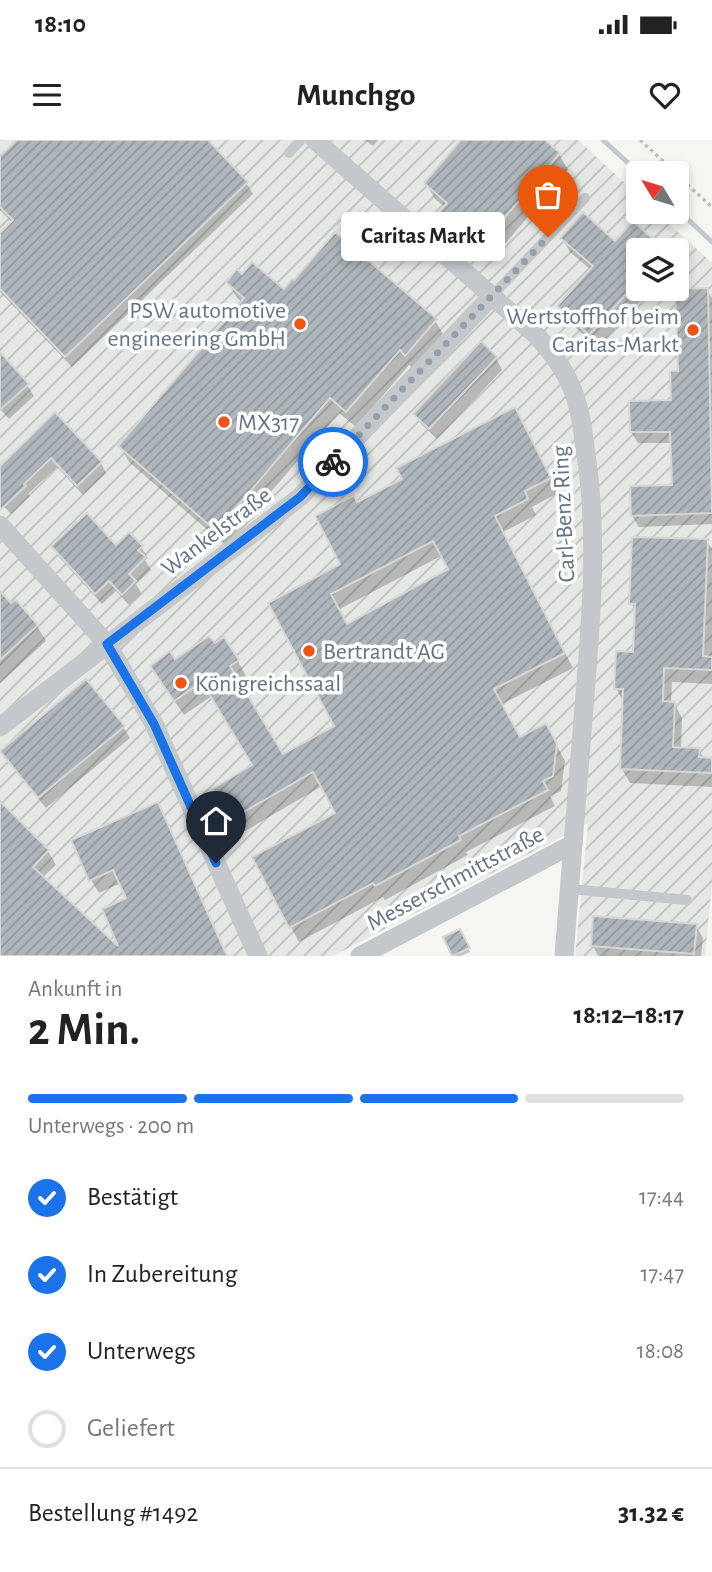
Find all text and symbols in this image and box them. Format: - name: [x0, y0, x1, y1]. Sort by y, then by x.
- text: 18:10: [35, 11, 86, 37]
- icon: menu: [28, 76, 66, 114]
- icon: heart: [646, 76, 684, 114]
- text: Munchgo: [296, 79, 416, 111]
- north arrow: [626, 161, 690, 224]
- map controls: [626, 161, 689, 301]
- pin: [518, 165, 578, 237]
- icon: bag: [529, 176, 567, 214]
- callout: Caritas Markt: [342, 212, 506, 262]
- text: Caritas Markt: [361, 225, 485, 248]
- button: layers: [626, 238, 689, 301]
- place label: PSW automotive engineering GmbH: [108, 299, 286, 351]
- place label: Wertstoffhof beim Caritas-Markt: [506, 305, 679, 357]
- marker: PSW automotive engineering GmbH: [292, 316, 308, 332]
- marker: Wertstoffhof beim Caritas-Markt: [685, 322, 701, 338]
- place label: MX317: [238, 411, 299, 435]
- marker: MX317: [216, 414, 232, 430]
- courier: [298, 427, 368, 497]
- icon: bike: [314, 443, 352, 481]
- street label: Carl-Benz Ring: [548, 445, 580, 583]
- street label: Wankelstraße: [157, 483, 276, 581]
- place label: Bertrandt AG: [323, 640, 445, 664]
- marker: Bertrandt AG: [301, 643, 317, 659]
- place label: Königreichssaal: [195, 672, 341, 696]
- marker: Königreichssaal: [173, 675, 189, 691]
- pin: [186, 791, 246, 863]
- icon: home: [197, 802, 235, 840]
- street label: Messerschmittstraße: [363, 822, 548, 936]
- text: Ankunft in: [28, 978, 122, 1001]
- text: 18:12–18:17: [574, 1002, 684, 1028]
- text: 2 Min.: [28, 1007, 140, 1053]
- text: Unterwegs · 200 m: [28, 1115, 194, 1138]
- icon: check: [28, 1179, 66, 1217]
- text: Bestätigt: [87, 1184, 178, 1210]
- text: 17:44: [639, 1186, 684, 1209]
- icon: check: [28, 1256, 66, 1294]
- text: In Zubereitung: [87, 1261, 237, 1287]
- text: 17:47: [641, 1263, 684, 1286]
- icon: check: [28, 1333, 66, 1371]
- text: Unterwegs: [87, 1338, 196, 1364]
- text: 18:08: [637, 1340, 684, 1363]
- text: Geliefert: [87, 1415, 175, 1441]
- text: Bestellung #1492: [28, 1500, 198, 1526]
- text: 31.32 €: [618, 1500, 684, 1526]

